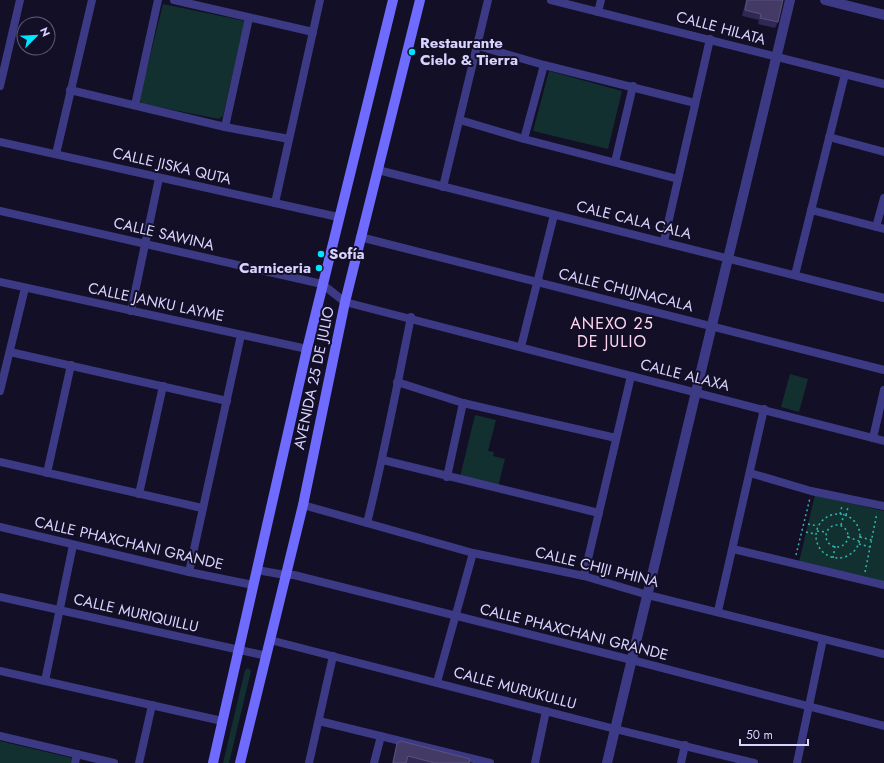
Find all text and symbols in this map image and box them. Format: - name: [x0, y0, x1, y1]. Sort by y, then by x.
- street label: CALLE HILATA: [674, 5, 768, 51]
- north arrow: [16, 16, 56, 56]
- text: N: [36, 25, 54, 39]
- place label: Restaurante Cielo & Tierra: [420, 32, 518, 71]
- marker: Restaurante Cielo & Tierra: [407, 47, 417, 57]
- street label: CALLE JISKA QUTA: [110, 142, 234, 190]
- street label: CALE CALA CALA: [574, 195, 694, 245]
- street label: CALLE SAWINA: [111, 212, 217, 256]
- place label: Sofía: [329, 243, 365, 265]
- marker: Sofía: [316, 249, 326, 259]
- place label: Carniceria: [239, 257, 311, 279]
- marker: Carniceria: [314, 263, 324, 273]
- street label: CALLE CHUJNACALA: [556, 263, 696, 317]
- street label: CALLE JANKU LAYME: [86, 277, 226, 327]
- street label: AVENIDA 25 DE JULIO: [288, 304, 340, 452]
- district label: ANEXO 25 DE JULIO: [570, 312, 654, 353]
- street label: CALLE ALAXA: [638, 353, 732, 397]
- street label: CALLE PHAXCHANI GRANDE: [32, 511, 226, 575]
- street label: CALLE CHIJI PHINA: [533, 541, 661, 593]
- street label: CALLE MURIQUILLU: [71, 588, 201, 638]
- street label: CALLE PHAXCHANI GRANDE: [478, 598, 670, 666]
- street label: CALLE MURUKULLU: [451, 661, 579, 715]
- scale bar: [740, 721, 808, 747]
- text: 50 m: [746, 726, 773, 744]

